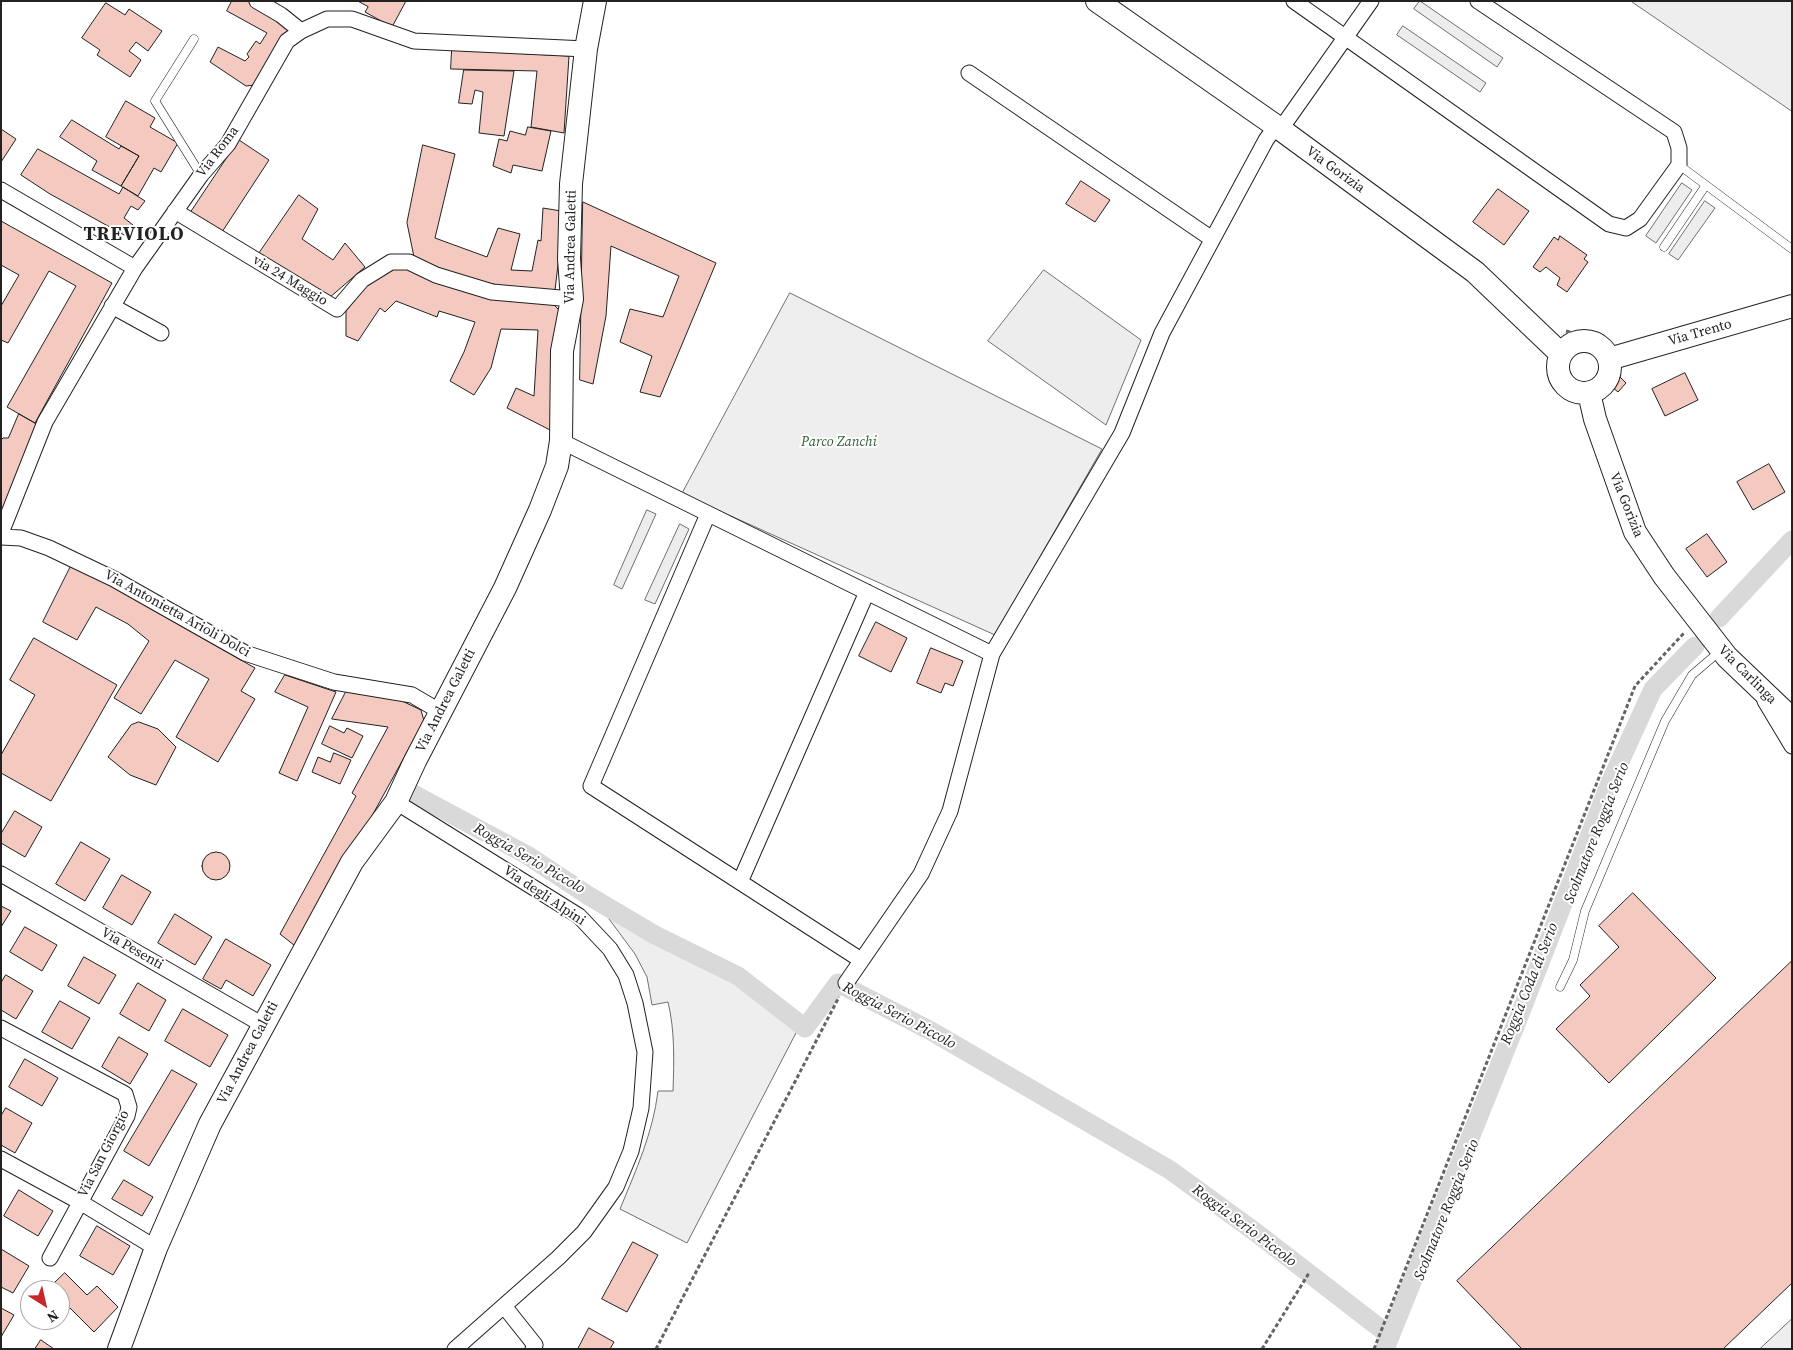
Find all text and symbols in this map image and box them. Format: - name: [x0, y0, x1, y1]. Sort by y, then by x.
- street label: Via Roma: [193, 123, 243, 181]
- street label: Via Gorizia: [1302, 143, 1368, 197]
- street label: Via Andrea Galetti: [562, 190, 580, 304]
- district label: TREVIOLO: [82, 224, 186, 246]
- street label: via 24 Maggio: [249, 252, 331, 310]
- street label: Via Trento: [1666, 316, 1734, 350]
- park label: Parco Zanchi: [801, 434, 877, 450]
- street label: Via Gorizia: [1605, 470, 1647, 540]
- street label: Via Antonietta Arioli Dolci: [101, 567, 253, 661]
- street label: Via Carlinga: [1714, 642, 1780, 708]
- street label: Via Andrea Galetti: [413, 646, 479, 756]
- water label: Scolmatore Roggia Serio: [1560, 760, 1634, 906]
- water label: Roggia Serio Piccolo: [470, 820, 588, 898]
- street label: Via degli Alpini: [500, 862, 588, 930]
- water label: Roggia Coda di Serio: [1497, 920, 1563, 1048]
- street label: Via Pesenti: [98, 924, 166, 974]
- water label: Roggia Serio Piccolo: [839, 979, 959, 1053]
- street label: Via Andrea Galetti: [214, 999, 282, 1107]
- street label: Via San Giorgio: [75, 1107, 133, 1201]
- water label: Scolmatore Roggia Serio: [1410, 1137, 1484, 1283]
- water label: Roggia Serio Piccolo: [1188, 1181, 1300, 1271]
- north arrow: [20, 1280, 70, 1330]
- text: N: [43, 1305, 63, 1328]

